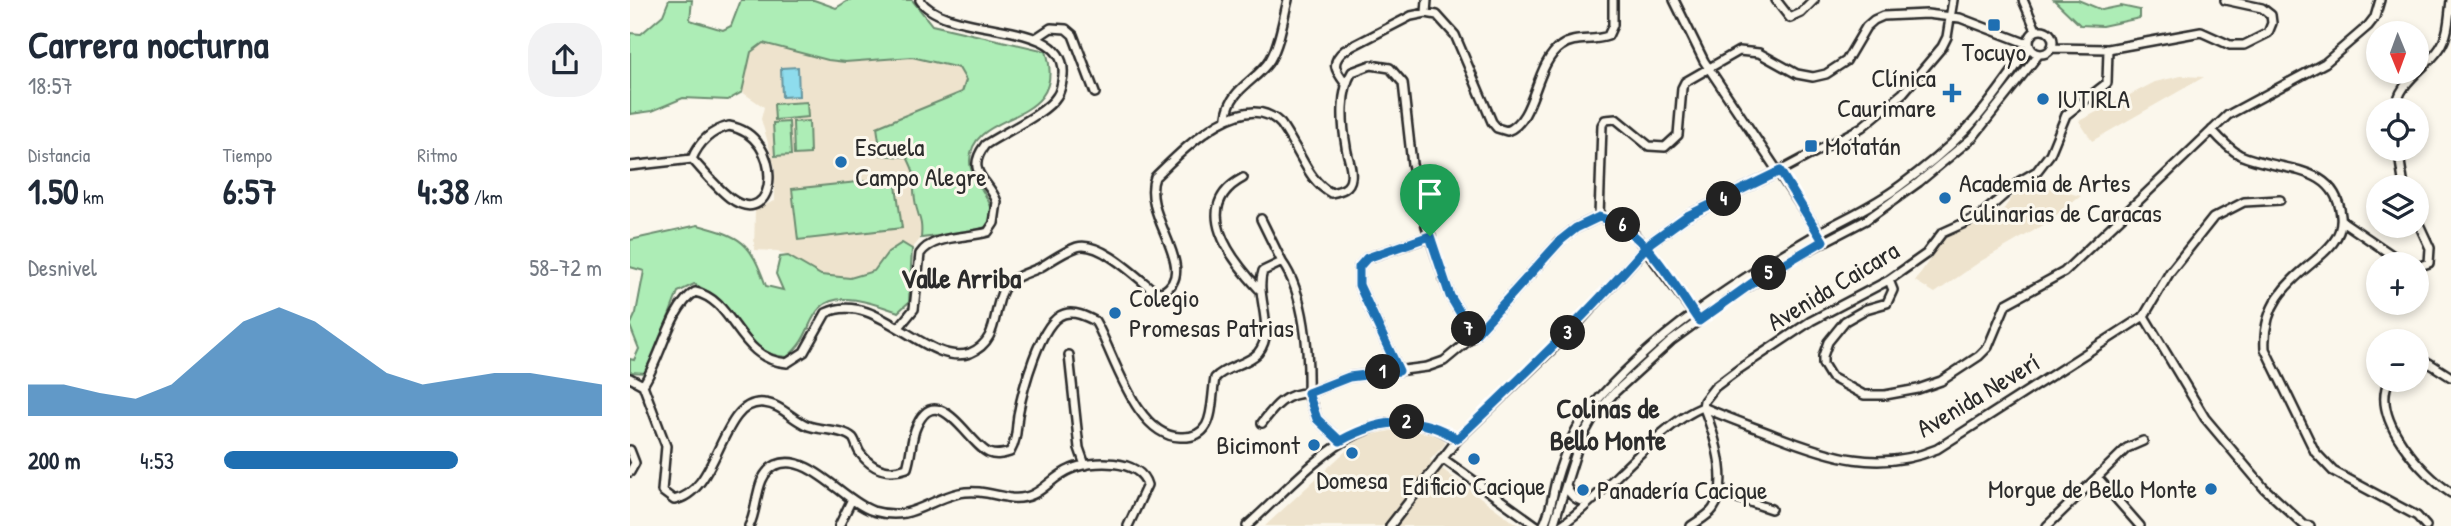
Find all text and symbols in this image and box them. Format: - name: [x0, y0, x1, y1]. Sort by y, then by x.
- marker: Tocuyo: [1986, 17, 2002, 33]
- text: Carrera nocturna: [28, 18, 269, 70]
- north arrow: [2366, 21, 2429, 84]
- map controls: [2366, 21, 2429, 392]
- button: share: [528, 23, 602, 97]
- place label: Tocuyo: [1962, 34, 2026, 69]
- place label: Clínica Caurimare: [1837, 60, 1936, 125]
- text: 18:57: [28, 70, 73, 101]
- place label: IUTIRLA: [2057, 81, 2130, 116]
- marker: Clínica Caurimare: [1942, 83, 1962, 103]
- marker: IUTIRLA: [2035, 91, 2051, 107]
- button: locate: [2366, 98, 2429, 161]
- place label: Motatán: [1825, 128, 1901, 163]
- place label: Escuela Campo Alegre: [855, 129, 987, 194]
- marker: Motatán: [1803, 138, 1819, 154]
- text: Distancia: [28, 142, 90, 168]
- text: Tiempo: [223, 142, 272, 168]
- text: Ritmo: [417, 142, 457, 168]
- marker: Escuela Campo Alegre: [833, 154, 849, 170]
- pin: [1400, 164, 1460, 236]
- place label: Academia de Artes Culinarias de Caracas: [1959, 165, 2162, 230]
- text: 1.50: [28, 168, 79, 215]
- text: 6:57: [223, 168, 277, 215]
- text: 4:38: [417, 168, 469, 215]
- icon: arrive: [1411, 175, 1449, 213]
- button: layers: [2366, 175, 2429, 238]
- pin: 4: [1706, 182, 1742, 216]
- text: km: [79, 184, 104, 210]
- text: /km: [469, 184, 503, 210]
- text: 4: [1720, 185, 1727, 211]
- marker: Academia de Artes Culinarias de Caracas: [1937, 190, 1953, 206]
- pin: 6: [1606, 208, 1640, 243]
- text: 6: [1619, 211, 1626, 237]
- street label: Avenida Caicara: [1760, 232, 1905, 339]
- text: Desnivel: [28, 252, 97, 283]
- text: 58–72 m: [530, 252, 602, 283]
- button: +: [2366, 252, 2429, 315]
- pin: 5: [1752, 256, 1786, 290]
- district label: Valle Arriba: [901, 259, 1021, 297]
- text: 5: [1764, 259, 1773, 285]
- place label: Colegio Promesas Patrias: [1129, 280, 1294, 345]
- marker: Colegio Promesas Patrias: [1107, 305, 1123, 321]
- pin: 7: [1452, 312, 1486, 346]
- text: 7: [1464, 315, 1473, 341]
- pin: 3: [1550, 316, 1586, 350]
- text: 3: [1563, 319, 1572, 345]
- button: −: [2366, 329, 2429, 392]
- street label: Avenida Neverí: [1910, 344, 2046, 445]
- pin: 1: [1366, 354, 1400, 390]
- text: 1: [1379, 358, 1386, 384]
- district label: Colinas de Bello Monte: [1550, 389, 1667, 459]
- pin: 2: [1390, 404, 1424, 440]
- text: 2: [1402, 408, 1411, 434]
- place label: Bicimont: [1216, 427, 1301, 462]
- marker: Bicimont: [1306, 437, 1322, 453]
- text: 200 m: [28, 445, 80, 476]
- text: 4:53: [140, 445, 174, 476]
- marker: Domesa: [1344, 445, 1360, 461]
- marker: Edificio Cacique: [1466, 451, 1482, 467]
- place label: Domesa: [1316, 462, 1388, 497]
- place label: Edificio Cacique: [1402, 468, 1546, 503]
- place label: Morgue de Bello Monte: [1988, 471, 2197, 506]
- place label: Panadería Cacique: [1597, 472, 1767, 507]
- marker: Morgue de Bello Monte: [2203, 481, 2219, 497]
- marker: Panadería Cacique: [1575, 482, 1591, 498]

